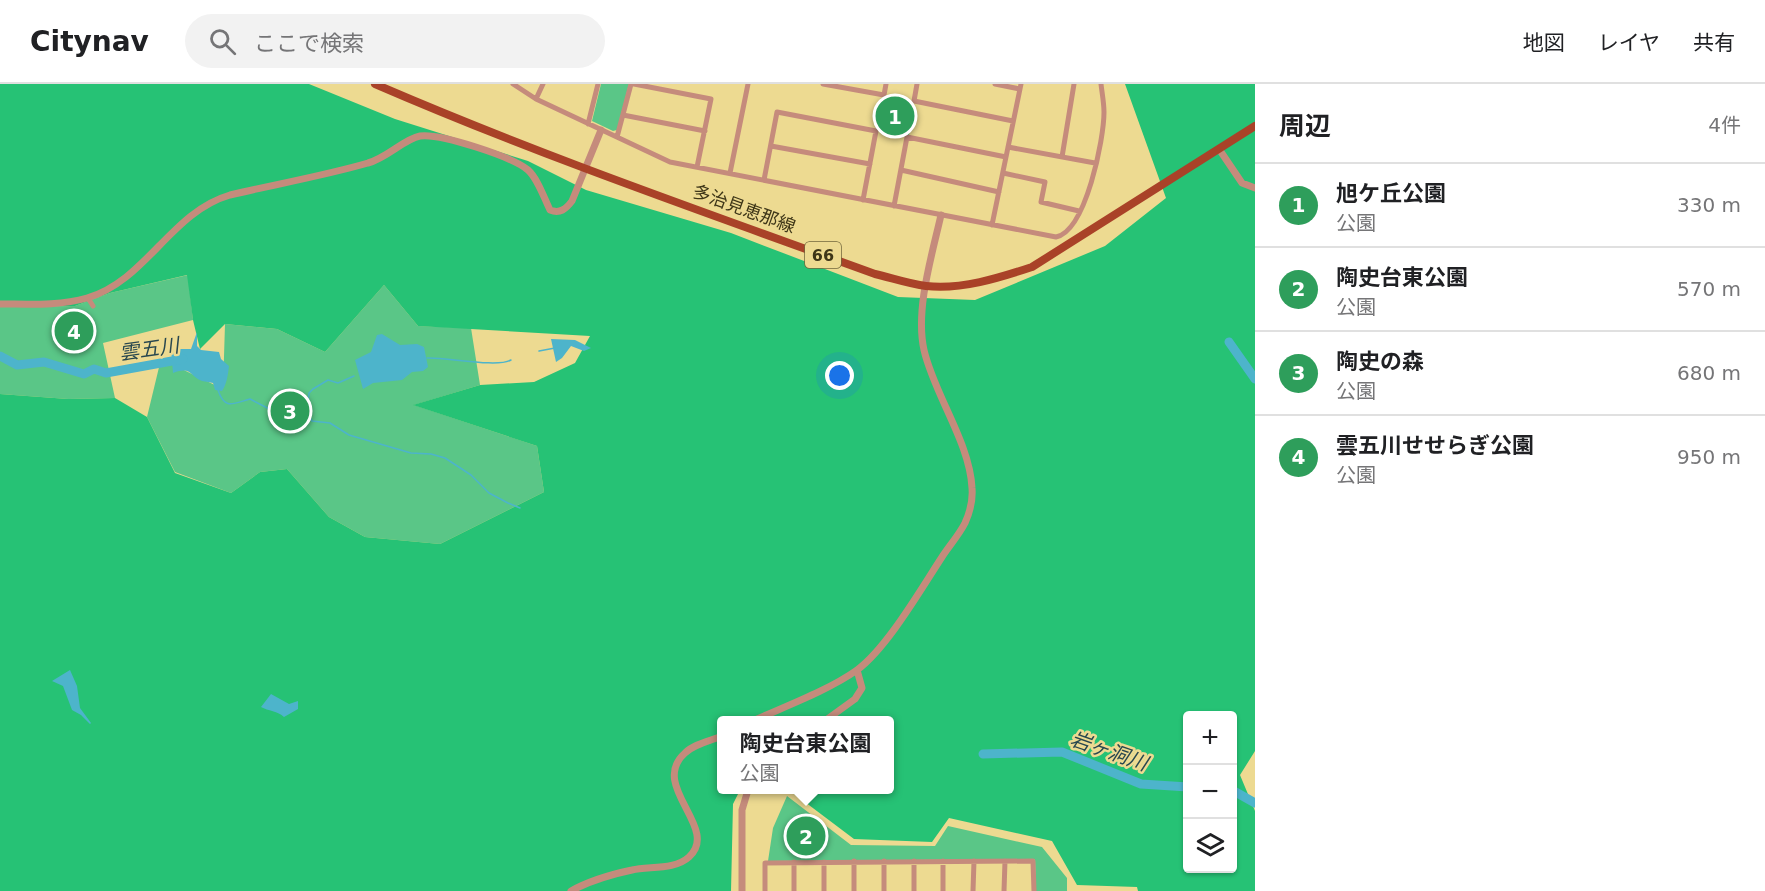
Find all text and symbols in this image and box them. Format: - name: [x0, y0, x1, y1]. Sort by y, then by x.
- search box: [185, 14, 605, 68]
- text: Citynav: [30, 25, 149, 58]
- icon: search: [206, 25, 239, 58]
- text: ここで検索: [254, 31, 364, 56]
- text: 地図: [1523, 31, 1565, 55]
- text: レイヤ: [1598, 31, 1660, 55]
- text: 共有: [1693, 31, 1735, 55]
- pin: 1: [876, 93, 914, 138]
- text: 周辺: [1279, 111, 1331, 141]
- text: 4件: [1708, 113, 1741, 137]
- street label: 多治見恵那線: [690, 180, 799, 237]
- text: 旭ケ丘公園: [1336, 181, 1446, 206]
- text: 1: [1292, 193, 1305, 217]
- text: 330 m: [1677, 193, 1741, 217]
- text: 公園: [1336, 211, 1376, 235]
- road number: 66: [805, 242, 841, 268]
- text: 陶史台東公園: [1336, 265, 1468, 290]
- text: 2: [1292, 277, 1305, 301]
- text: 570 m: [1677, 277, 1741, 301]
- text: 公園: [1336, 295, 1376, 319]
- pin: 4: [54, 308, 94, 354]
- water label: 雲五川: [118, 333, 182, 365]
- text: 陶史の森: [1336, 349, 1424, 374]
- your location: [825, 361, 854, 390]
- text: 3: [1292, 361, 1305, 385]
- text: 680 m: [1677, 361, 1741, 385]
- text: 公園: [1336, 379, 1376, 403]
- pin: 3: [270, 388, 310, 434]
- text: 雲五川せせらぎ公園: [1336, 433, 1534, 458]
- text: 4: [1292, 445, 1305, 469]
- text: 950 m: [1677, 445, 1741, 469]
- text: 公園: [1336, 463, 1376, 487]
- map controls: [1183, 711, 1237, 873]
- button: +: [1183, 711, 1237, 765]
- popup: [717, 716, 894, 794]
- water label: 岩ヶ洞川: [1067, 727, 1153, 776]
- text: 陶史台東公園: [739, 731, 872, 756]
- text: 公園: [739, 761, 779, 785]
- button: −: [1183, 765, 1237, 819]
- pin: 2: [786, 814, 826, 858]
- button: layers: [1183, 819, 1237, 873]

